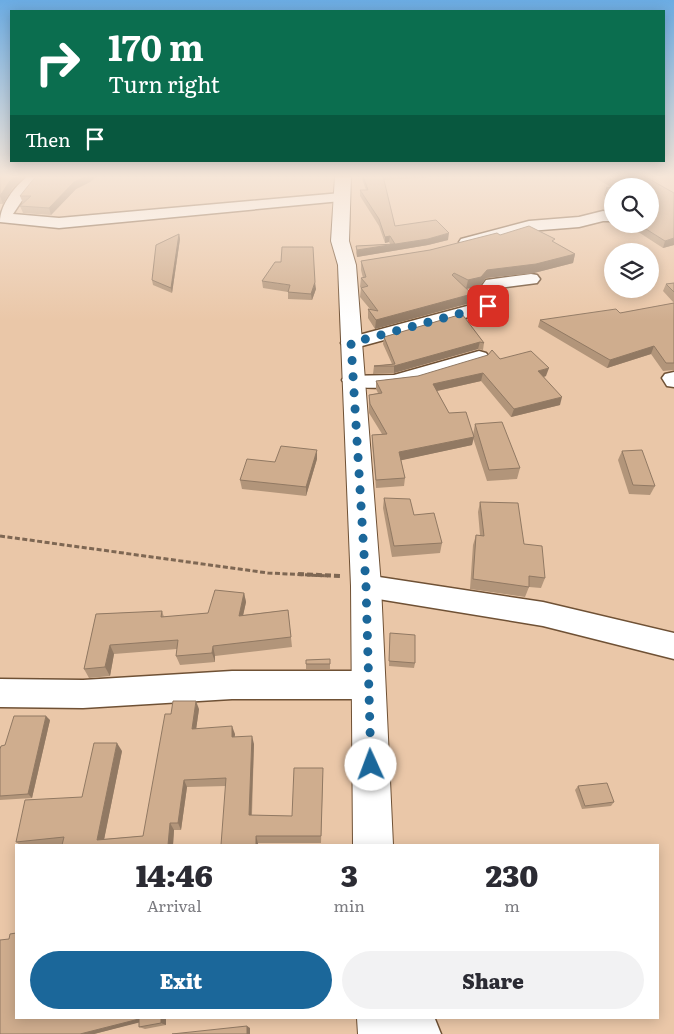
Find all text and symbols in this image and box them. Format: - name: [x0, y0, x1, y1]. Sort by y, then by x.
- text: 170 m: [108, 20, 204, 72]
- icon: right: [25, 30, 90, 95]
- text: Turn right: [108, 67, 220, 100]
- text: Then: [25, 125, 71, 153]
- icon: arrive: [81, 125, 109, 153]
- map controls: [604, 178, 659, 298]
- button: search: [604, 178, 659, 233]
- button: layers: [604, 243, 659, 298]
- pin: [467, 285, 509, 327]
- icon: arrive: [474, 292, 502, 320]
- position arrow: [344, 738, 396, 790]
- text: 14:46: [136, 852, 213, 896]
- text: 3: [341, 852, 358, 896]
- text: 230: [486, 852, 538, 896]
- text: Arrival: [147, 893, 202, 917]
- text: min: [333, 893, 365, 917]
- text: m: [504, 893, 520, 917]
- button: Exit: [30, 951, 332, 1009]
- button: Share: [342, 951, 644, 1009]

